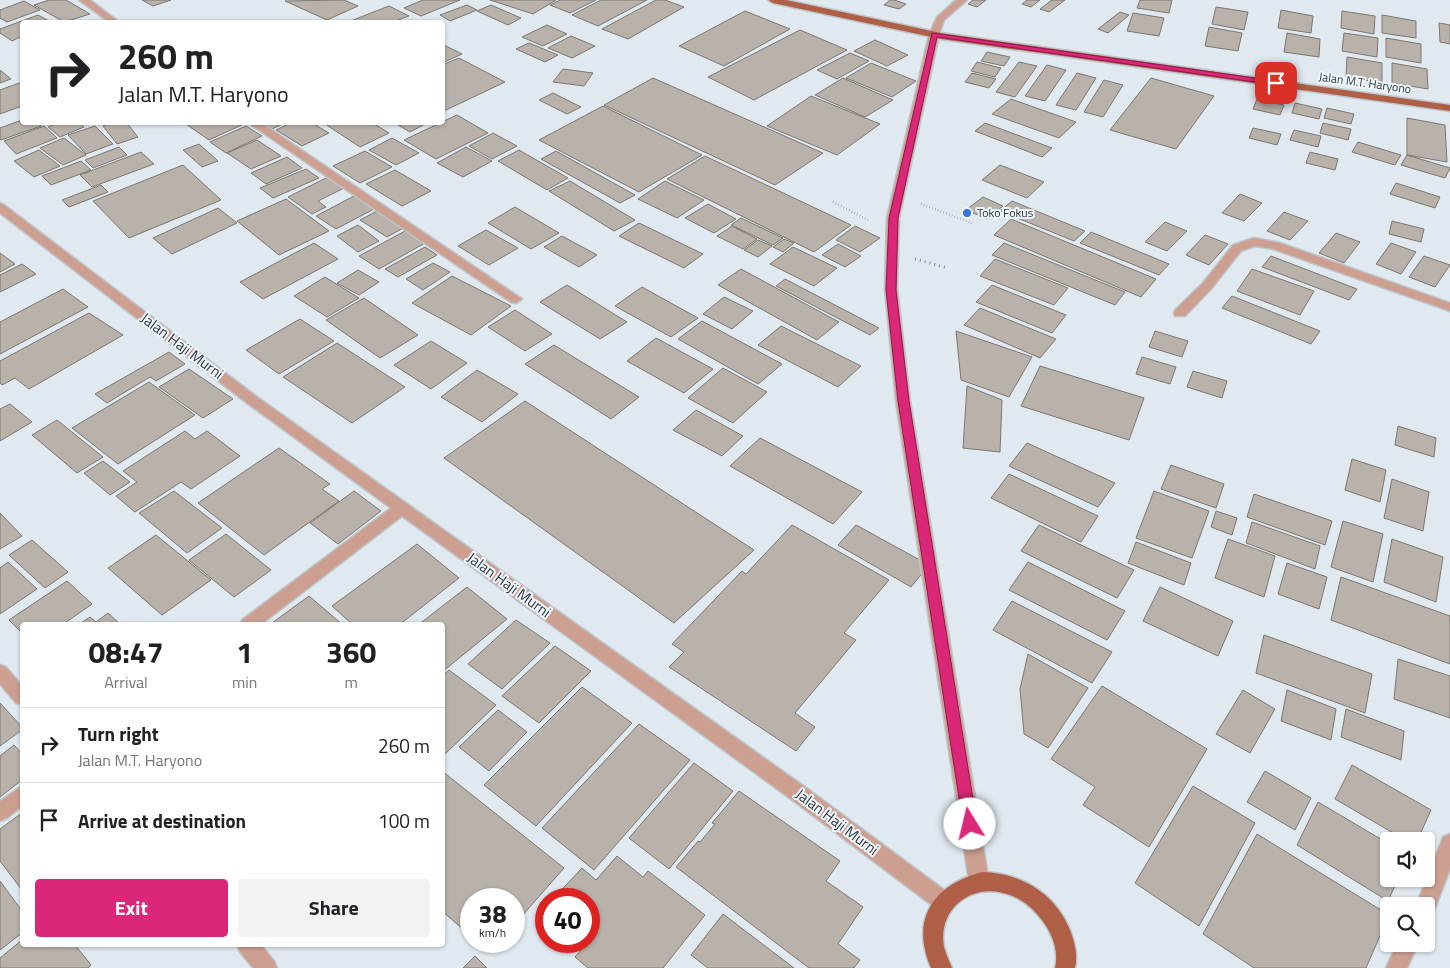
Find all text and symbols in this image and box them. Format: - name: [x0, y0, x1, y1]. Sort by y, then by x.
- text: 260 m: [118, 29, 214, 83]
- icon: right: [35, 40, 100, 105]
- pin: [1255, 62, 1297, 104]
- street label: Jalan M.T. Haryono: [1318, 67, 1412, 98]
- icon: arrive: [1262, 69, 1290, 97]
- text: Jalan M.T. Haryono: [118, 77, 289, 111]
- place label: Toko Fokus: [977, 203, 1034, 222]
- marker: Toko Fokus: [961, 207, 973, 219]
- street label: Jalan Haji Murni: [136, 307, 229, 385]
- street label: Jalan Haji Murni: [463, 546, 556, 623]
- text: 08:47: [89, 629, 163, 675]
- text: 1: [236, 629, 253, 675]
- text: 360: [326, 629, 376, 675]
- text: Arrival: [104, 670, 148, 694]
- text: min: [232, 670, 257, 694]
- text: m: [345, 670, 358, 694]
- text: Turn right: [78, 719, 159, 748]
- icon: right: [35, 731, 63, 759]
- text: 260 m: [378, 731, 430, 760]
- text: Jalan M.T. Haryono: [78, 748, 202, 772]
- street label: Jalan Haji Murni: [791, 783, 884, 861]
- position arrow: [943, 797, 995, 849]
- icon: arrive: [35, 806, 63, 834]
- text: Arrive at destination: [78, 806, 246, 835]
- text: 100 m: [378, 806, 430, 835]
- map controls: [1380, 832, 1435, 952]
- button: sound: [1380, 832, 1435, 887]
- button: Exit: [35, 879, 228, 937]
- button: Share: [238, 879, 430, 937]
- speed limit sign: 40: [535, 888, 600, 953]
- text: 38: [478, 895, 507, 933]
- button: search: [1380, 897, 1435, 952]
- text: km/h: [479, 923, 506, 942]

